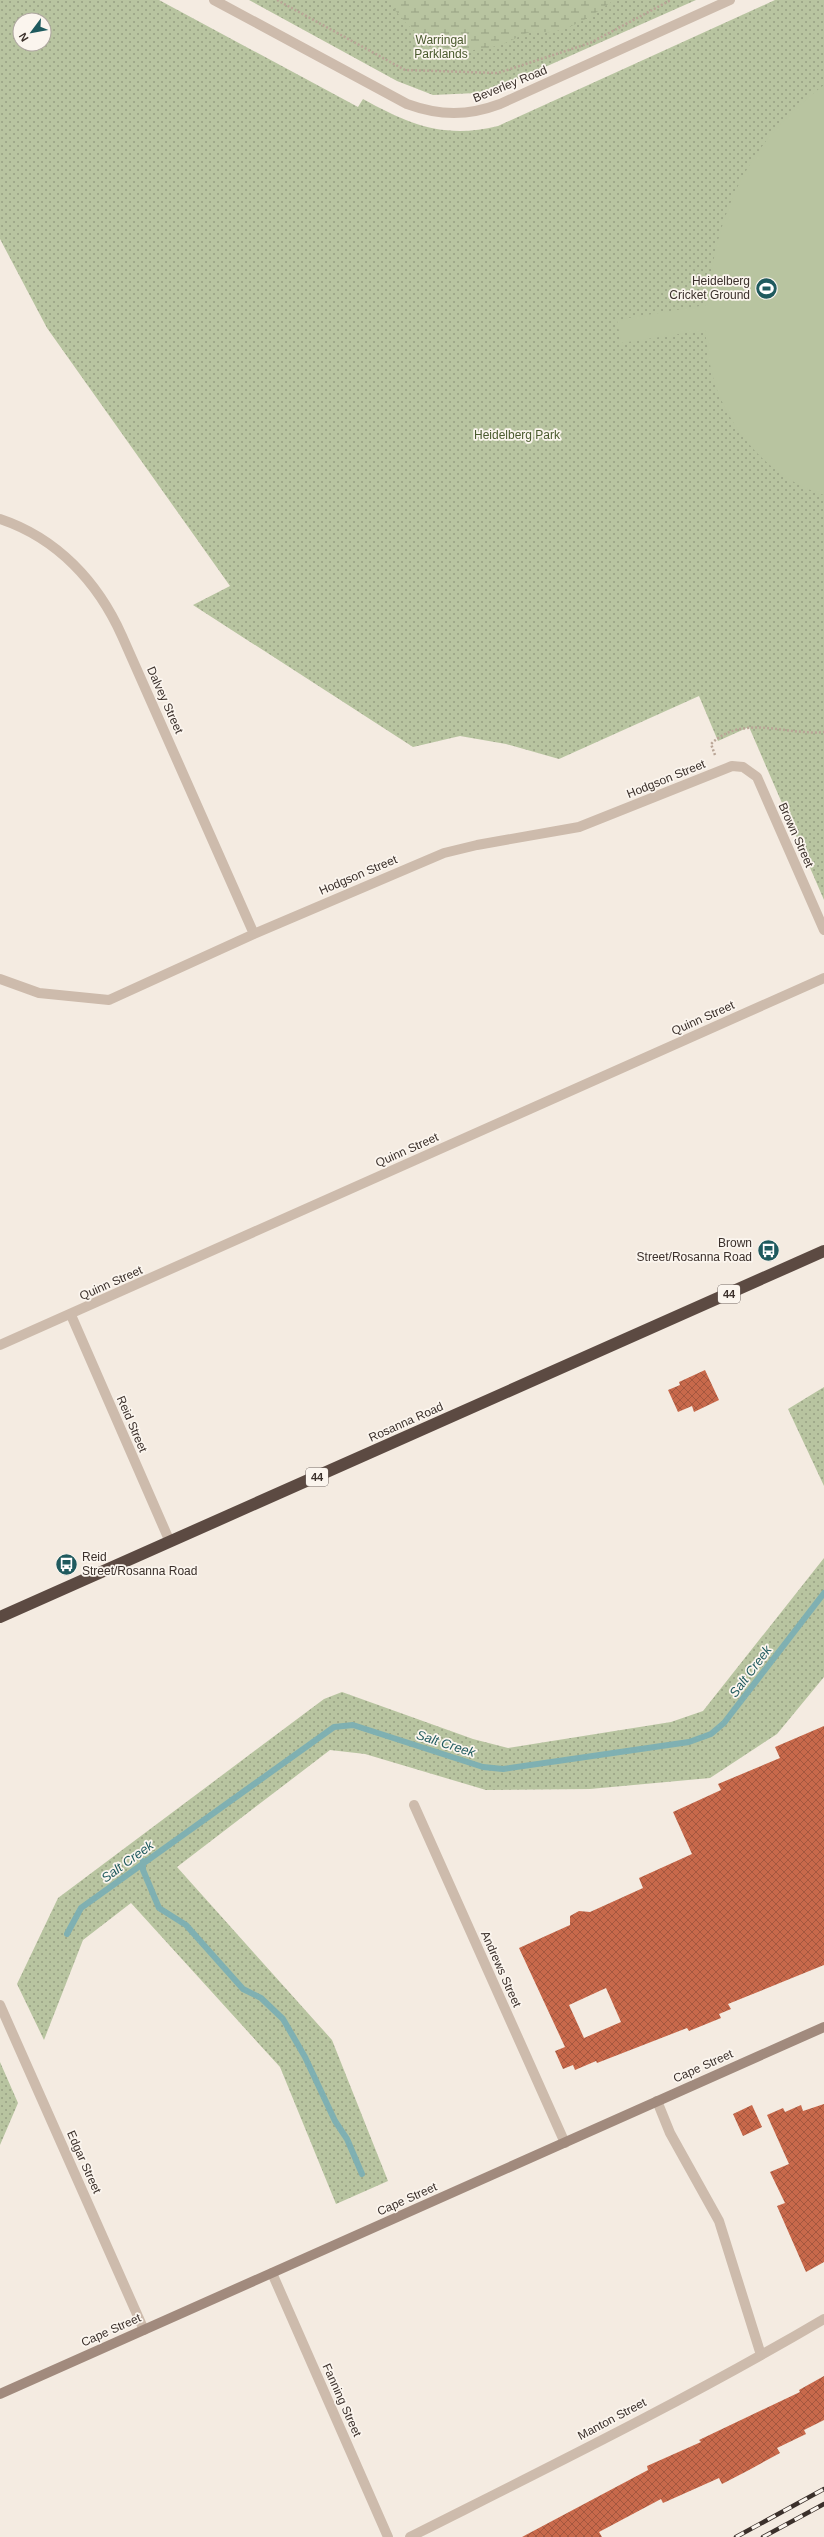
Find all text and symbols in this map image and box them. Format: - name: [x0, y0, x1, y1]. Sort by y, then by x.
- north arrow: [12, 12, 52, 52]
- text: N: [16, 31, 31, 44]
- park label: Warringal Parklands: [414, 33, 468, 61]
- street label: Beverley Road: [471, 63, 549, 105]
- place label: Heidelberg Cricket Ground: [669, 274, 750, 302]
- sports icon: Heidelberg Cricket Ground: [753, 275, 779, 301]
- park label: Heidelberg Park: [474, 428, 561, 442]
- street label: Dalvey Street: [144, 664, 186, 736]
- street label: Hodgson Street: [625, 757, 708, 801]
- street label: Brown Street: [775, 800, 817, 870]
- street label: Hodgson Street: [317, 852, 400, 898]
- street label: Quinn Street: [669, 998, 737, 1038]
- street label: Quinn Street: [373, 1130, 441, 1170]
- place label: Brown Street/Rosanna Road: [637, 1236, 752, 1264]
- bus stop icon: Brown Street/Rosanna Road: [755, 1237, 781, 1263]
- street label: Quinn Street: [77, 1263, 145, 1303]
- road number: 44: [718, 1285, 740, 1303]
- street label: Reid Street: [114, 1394, 150, 1455]
- street label: Rosanna Road: [367, 1399, 445, 1445]
- road number: 44: [306, 1468, 328, 1486]
- place label: Reid Street/Rosanna Road: [82, 1550, 197, 1578]
- bus stop icon: Reid Street/Rosanna Road: [54, 1551, 80, 1577]
- water label: Salt Creek: [726, 1641, 776, 1700]
- water label: Salt Creek: [415, 1727, 478, 1760]
- water label: Salt Creek: [98, 1837, 157, 1885]
- street label: Andrews Street: [478, 1929, 524, 2010]
- street label: Cape Street: [671, 2046, 736, 2085]
- street label: Edgar Street: [64, 2128, 104, 2196]
- street label: Cape Street: [375, 2179, 440, 2218]
- street label: Cape Street: [79, 2310, 144, 2349]
- street label: Fanning Street: [320, 2361, 365, 2439]
- street label: Manton Street: [575, 2395, 649, 2443]

